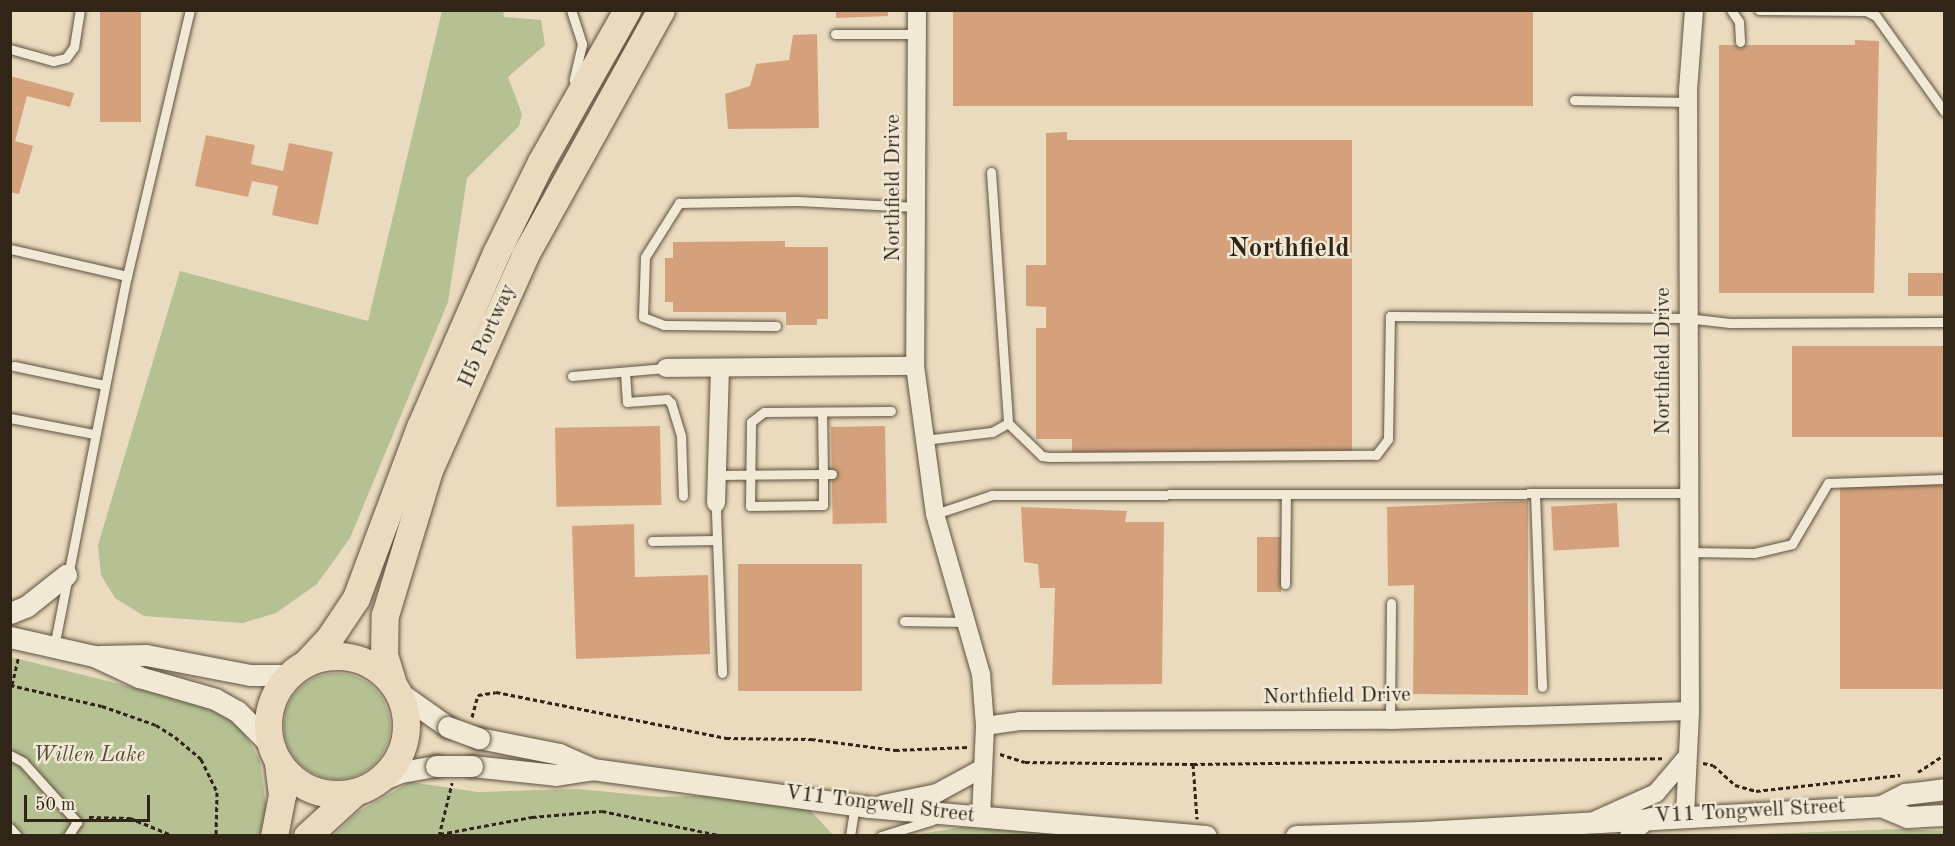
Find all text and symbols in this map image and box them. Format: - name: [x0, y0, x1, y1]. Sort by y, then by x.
- street label: Northfield Drive: [881, 114, 907, 262]
- district label: Northfield: [1228, 233, 1350, 265]
- street label: H5 Portway: [454, 280, 522, 392]
- street label: Northfield Drive: [1651, 287, 1677, 435]
- street label: Northfield Drive: [1263, 683, 1411, 711]
- park label: Willen Lake: [33, 743, 145, 769]
- street label: V11 Tongwell Street: [784, 781, 976, 829]
- scale bar: [27, 783, 153, 821]
- street label: V11 Tongwell Street: [1654, 794, 1846, 830]
- text: 50 m: [35, 796, 75, 814]

